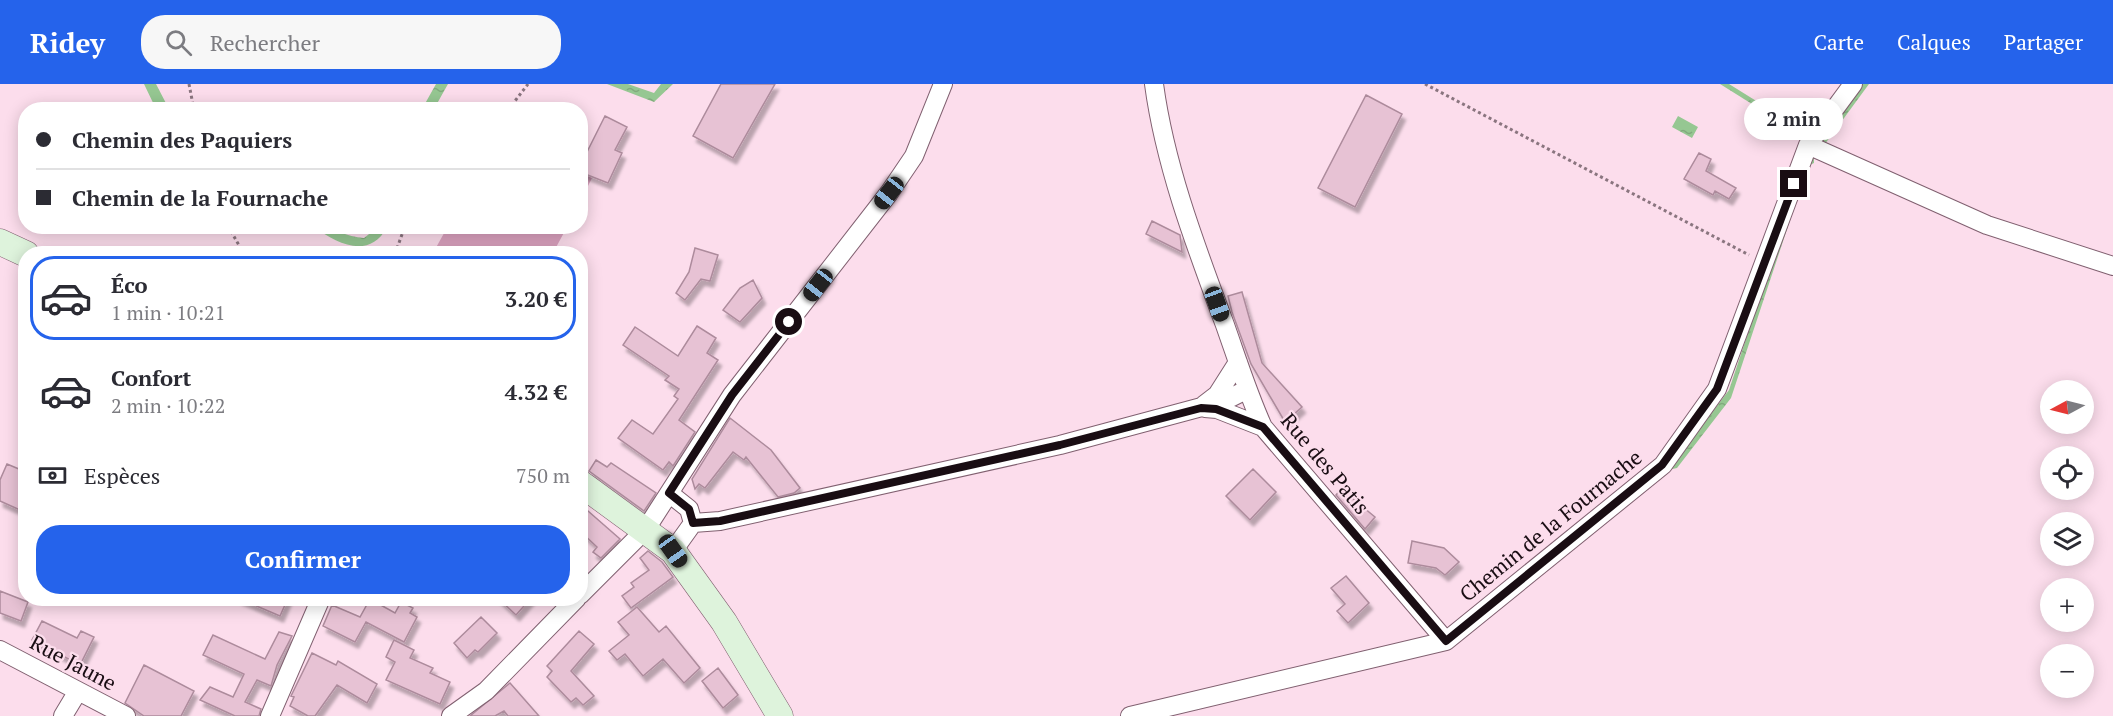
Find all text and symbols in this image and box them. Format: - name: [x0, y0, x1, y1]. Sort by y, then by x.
- search box: [141, 15, 561, 69]
- text: Ridey: [30, 24, 105, 61]
- icon: search: [162, 26, 195, 59]
- text: Rechercher: [210, 28, 320, 57]
- text: Carte: [1814, 28, 1864, 56]
- text: Calques: [1897, 28, 1971, 56]
- text: Partager: [2004, 28, 2083, 56]
- callout: 2 min: [1744, 97, 1844, 139]
- text: 2 min: [1766, 105, 1821, 132]
- text: Chemin des Paquiers: [72, 125, 292, 154]
- route end: [1780, 170, 1807, 197]
- car: [871, 173, 907, 213]
- text: Chemin de la Fournache: [72, 183, 328, 212]
- car: [800, 265, 836, 305]
- text: Éco: [111, 270, 148, 299]
- icon: car: [39, 271, 93, 325]
- text: 3.20 €: [505, 284, 567, 313]
- car: [1202, 284, 1232, 324]
- text: 1 min · 10:21: [111, 299, 225, 326]
- route start: [775, 308, 802, 335]
- text: Confort: [111, 363, 191, 392]
- icon: car: [39, 364, 93, 418]
- text: 4.32 €: [505, 377, 567, 406]
- north arrow: [2040, 380, 2094, 434]
- map controls: [2040, 380, 2094, 698]
- text: 2 min · 10:22: [111, 392, 225, 419]
- street label: Rue des Patis: [1275, 407, 1376, 520]
- street label: Chemin de la Fournache: [1453, 443, 1647, 607]
- button: locate: [2040, 446, 2094, 500]
- icon: cash: [36, 459, 69, 492]
- text: Espèces: [84, 461, 160, 490]
- text: 750 m: [516, 462, 570, 489]
- button: layers: [2040, 512, 2094, 566]
- button: Confirmer: [36, 525, 570, 594]
- car: [655, 531, 691, 571]
- button: +: [2040, 578, 2094, 632]
- street label: Rue Jaune: [25, 628, 122, 697]
- button: −: [2040, 644, 2094, 698]

